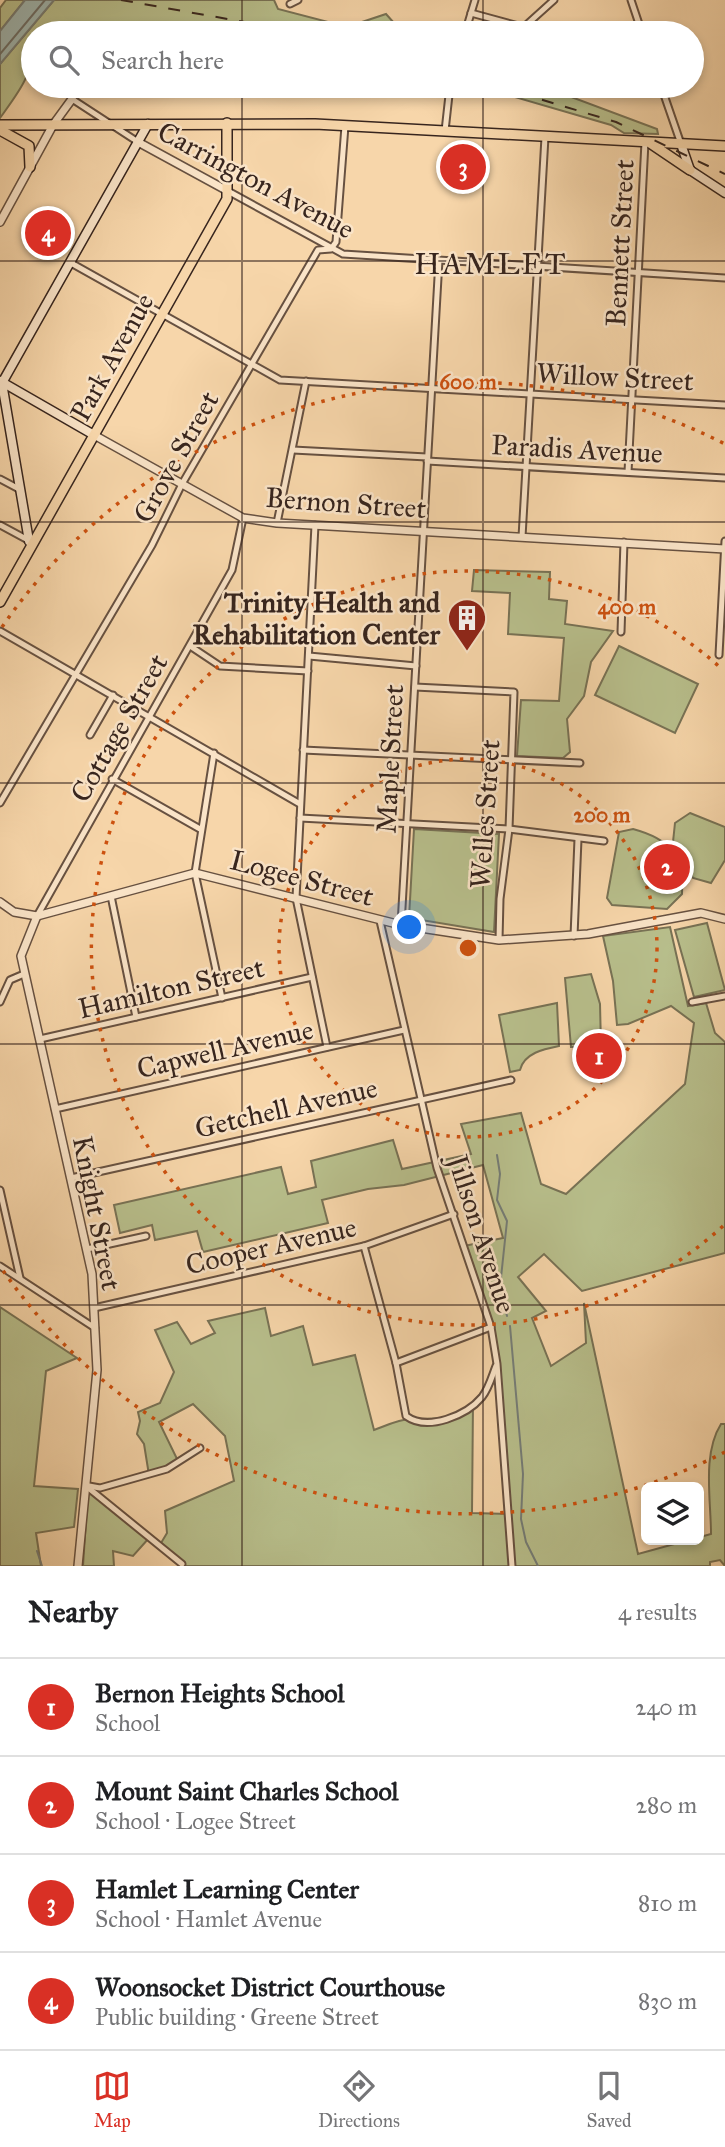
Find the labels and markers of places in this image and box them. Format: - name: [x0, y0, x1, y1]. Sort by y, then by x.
- pin: 3: [440, 141, 486, 193]
- pin: 4: [25, 207, 71, 259]
- place label: Trinity Health and Rehabilitation Center: [193, 585, 441, 652]
- building icon: Trinity Health and Rehabilitation Center: [446, 597, 488, 652]
- pin: 2: [644, 841, 690, 893]
- centre of rings: [456, 936, 480, 960]
- pin: 1: [576, 1030, 622, 1082]

